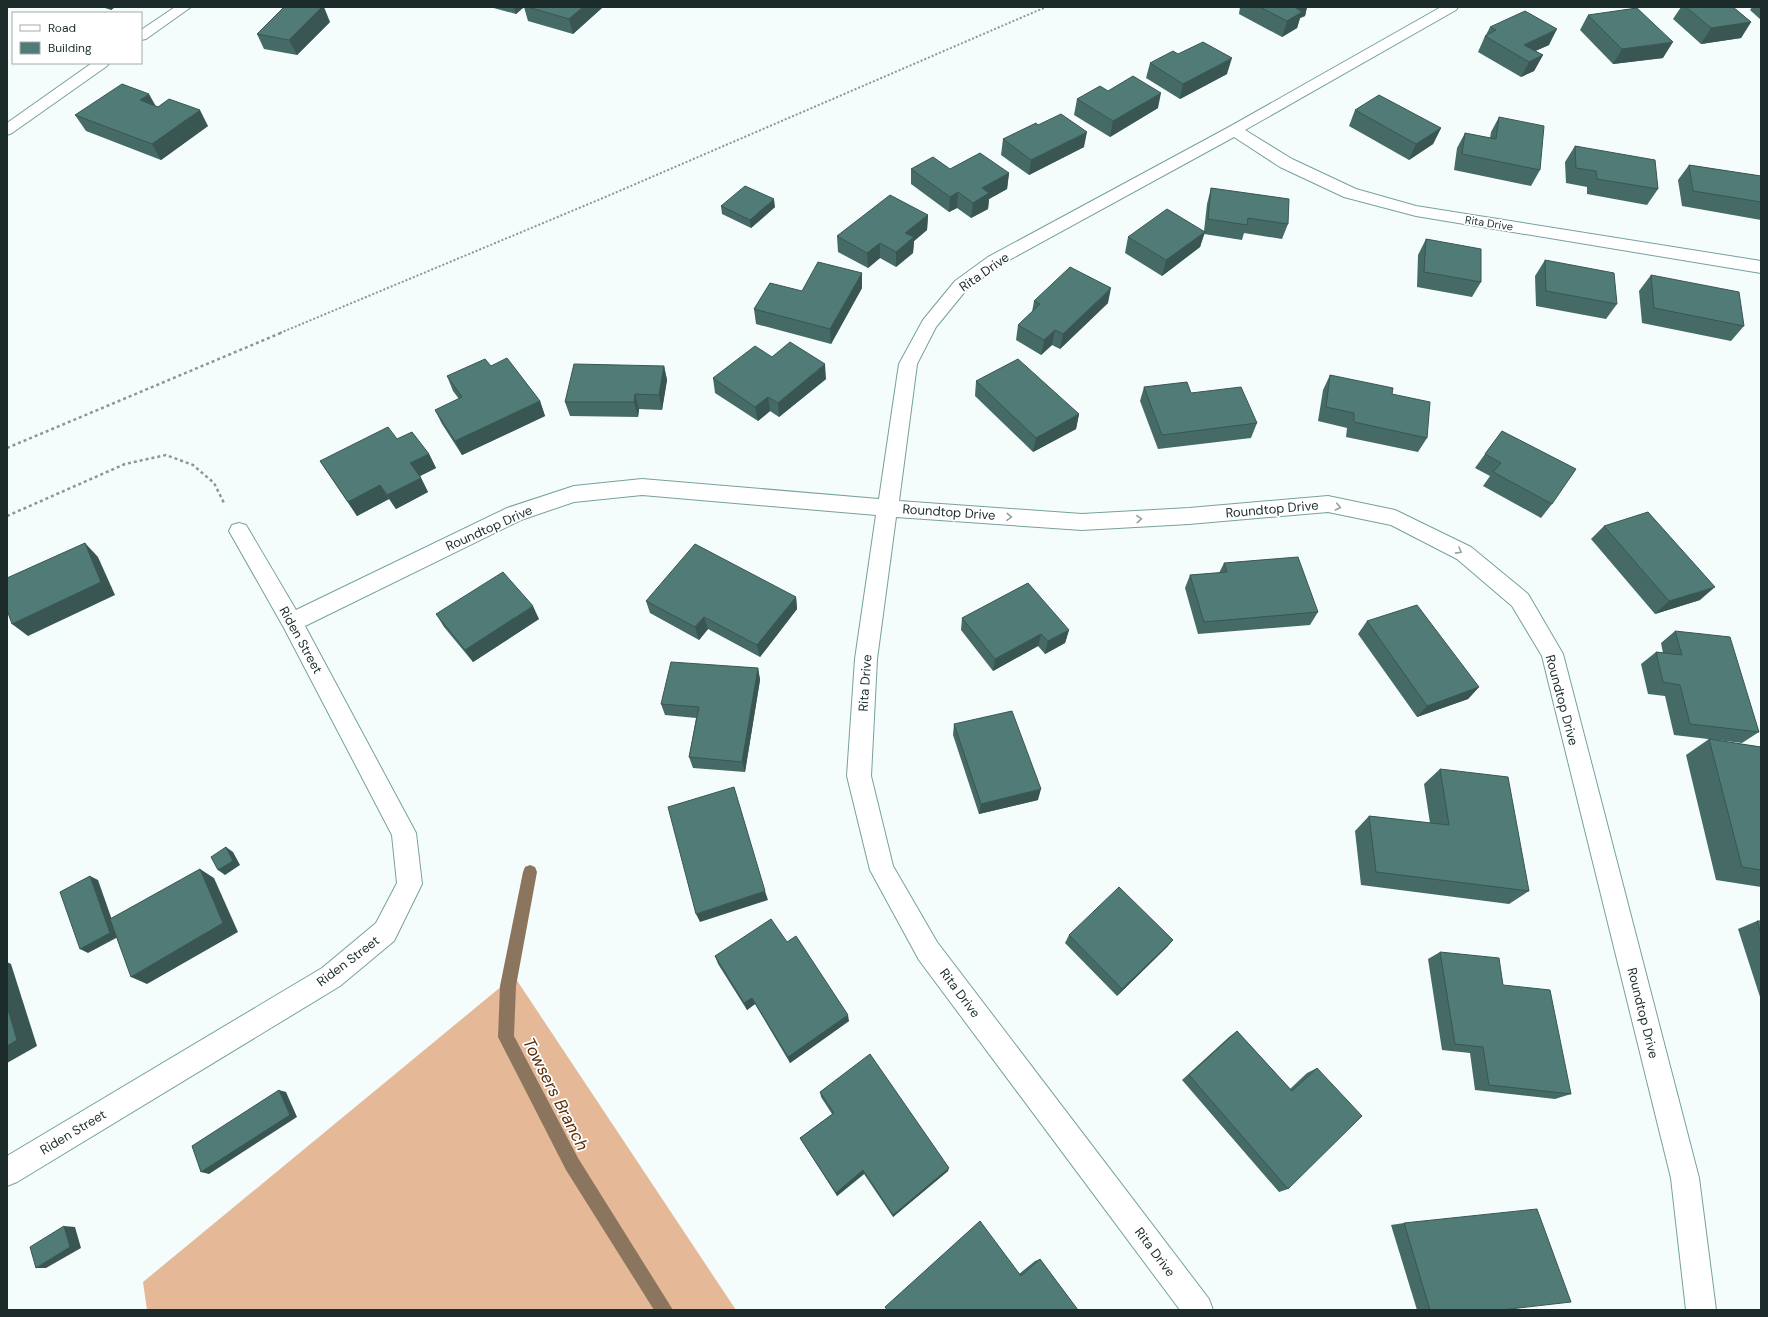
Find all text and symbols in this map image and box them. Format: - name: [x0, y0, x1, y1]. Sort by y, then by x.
- legend: [12, 12, 142, 64]
- text: Road: [48, 20, 76, 36]
- text: Building: [48, 40, 92, 56]
- street label: Rita Drive: [1464, 212, 1514, 234]
- street label: Rita Drive: [956, 249, 1012, 295]
- street label: Roundtop Drive: [1225, 496, 1319, 522]
- street label: Roundtop Drive: [902, 500, 996, 524]
- street label: Roundtop Drive: [443, 501, 535, 555]
- one-way arrow: [1335, 502, 1342, 510]
- one-way arrow: [1006, 512, 1012, 521]
- one-way arrow: [1136, 514, 1142, 523]
- one-way arrow: [1455, 546, 1462, 554]
- street label: Riden Street: [276, 603, 326, 677]
- street label: Roundtop Drive: [1542, 653, 1582, 747]
- street label: Rita Drive: [855, 654, 875, 712]
- street label: Riden Street: [313, 932, 383, 990]
- street label: Rita Drive: [936, 965, 984, 1021]
- street label: Roundtop Drive: [1623, 966, 1663, 1060]
- water label: Towsers Branch: [518, 1034, 594, 1154]
- street label: Riden Street: [37, 1106, 109, 1158]
- street label: Rita Drive: [1131, 1224, 1179, 1280]

